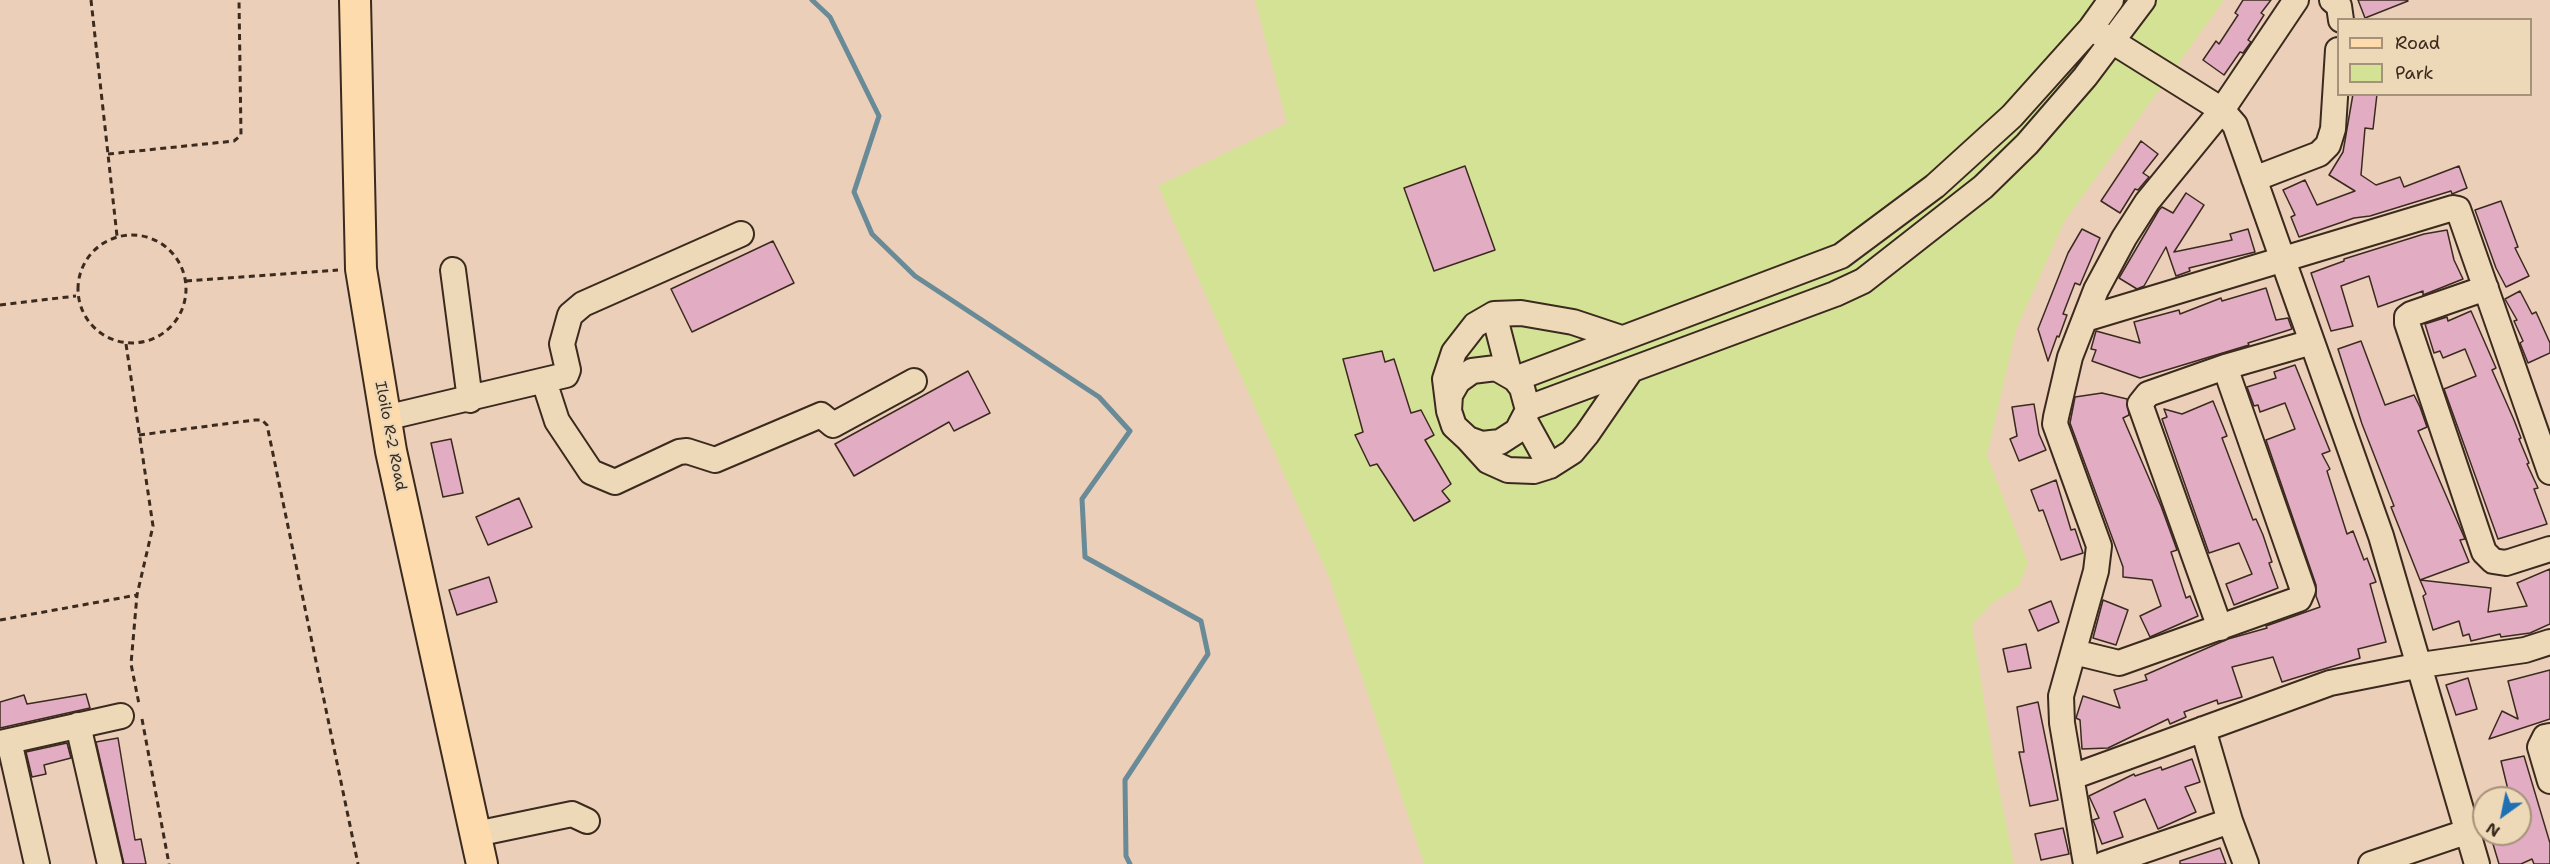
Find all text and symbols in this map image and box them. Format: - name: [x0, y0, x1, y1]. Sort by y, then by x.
- legend: [2337, 18, 2532, 96]
- text: Road: [2395, 31, 2440, 55]
- text: Park: [2395, 61, 2434, 85]
- street label: Iloilo R-2 Road: [371, 380, 409, 492]
- north arrow: [2472, 786, 2532, 846]
- text: N: [2482, 818, 2504, 842]

